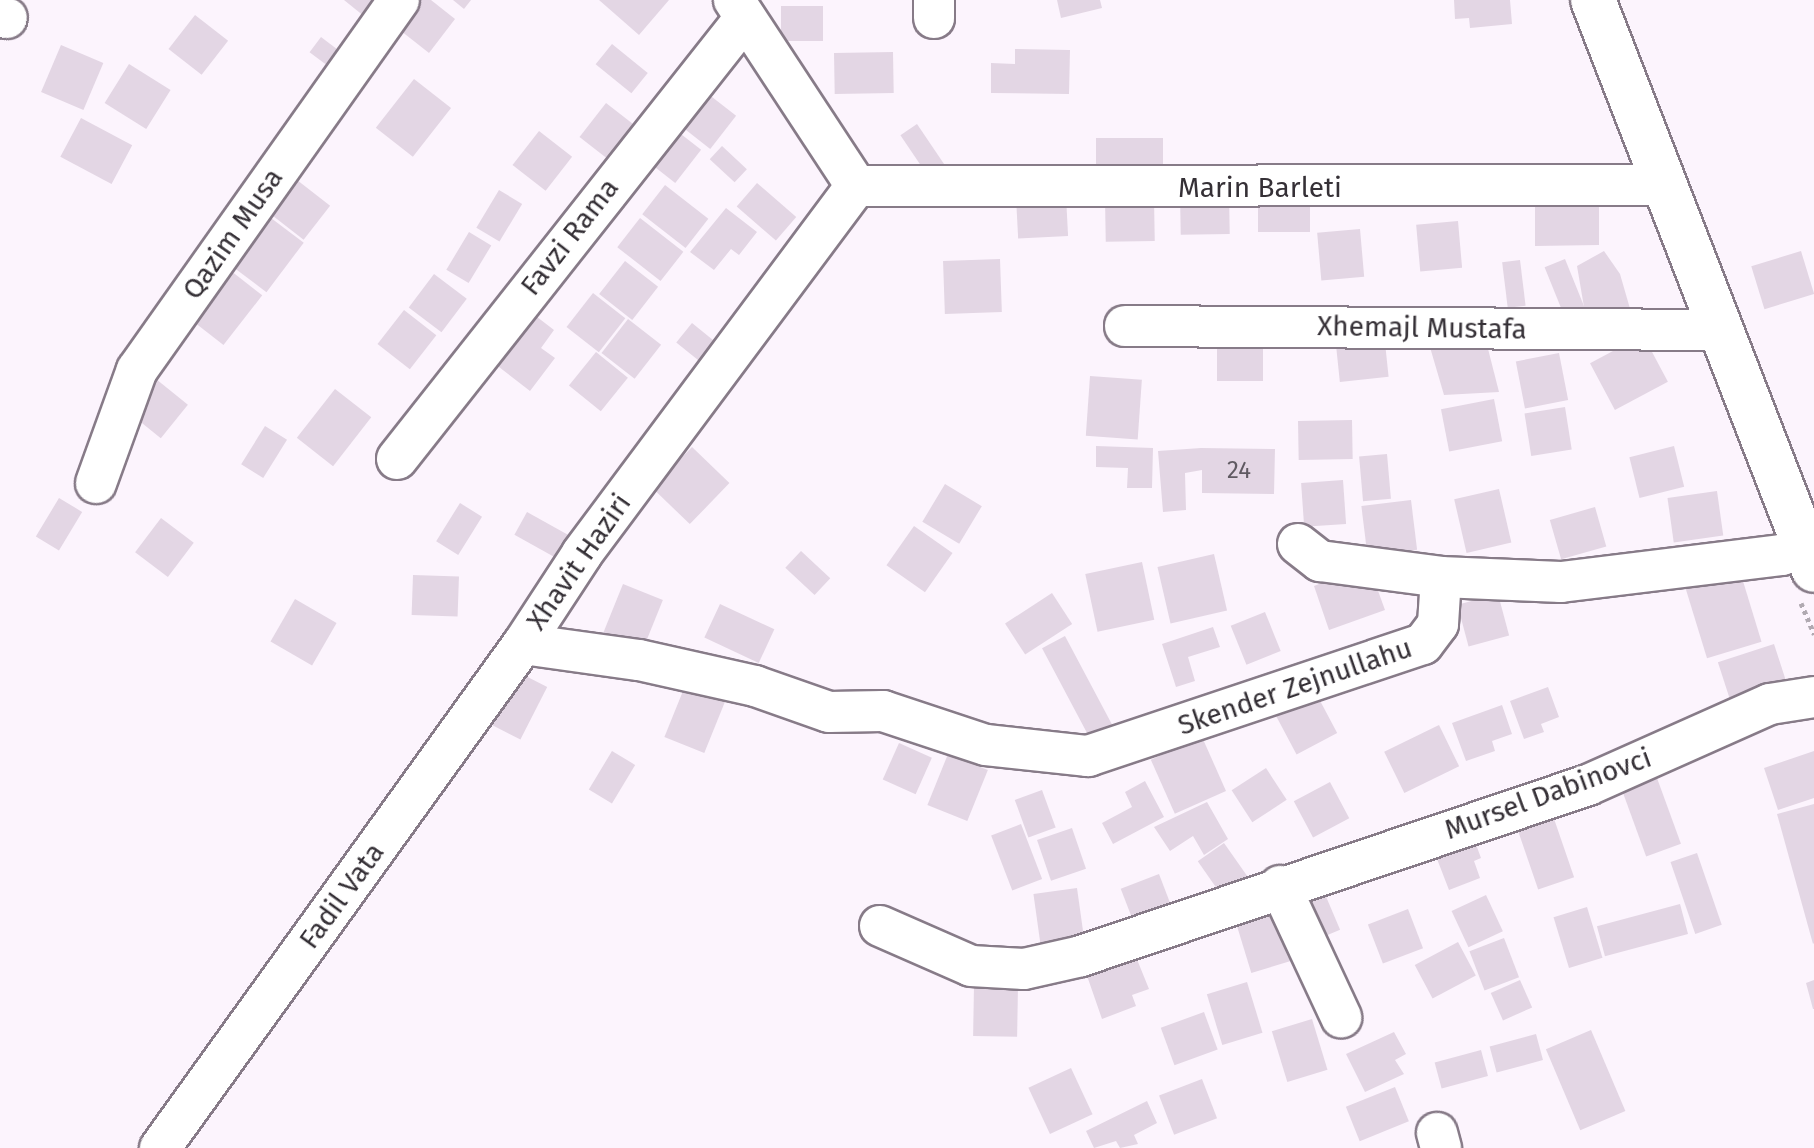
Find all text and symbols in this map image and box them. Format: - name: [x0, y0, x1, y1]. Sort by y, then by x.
- street label: Qazim Musa: [176, 162, 290, 306]
- street label: Marin Barleti: [1178, 171, 1342, 205]
- street label: Favzi Rama: [514, 172, 626, 302]
- street label: Xhemajl Mustafa: [1317, 309, 1527, 347]
- house number: 24: [1227, 457, 1251, 485]
- street label: Xhavit Haziri: [520, 487, 638, 637]
- street label: Skender Zejnullahu: [1174, 631, 1416, 743]
- street label: Mursel Dabinovci: [1440, 741, 1656, 847]
- street label: Fadil Vata: [292, 837, 392, 955]

